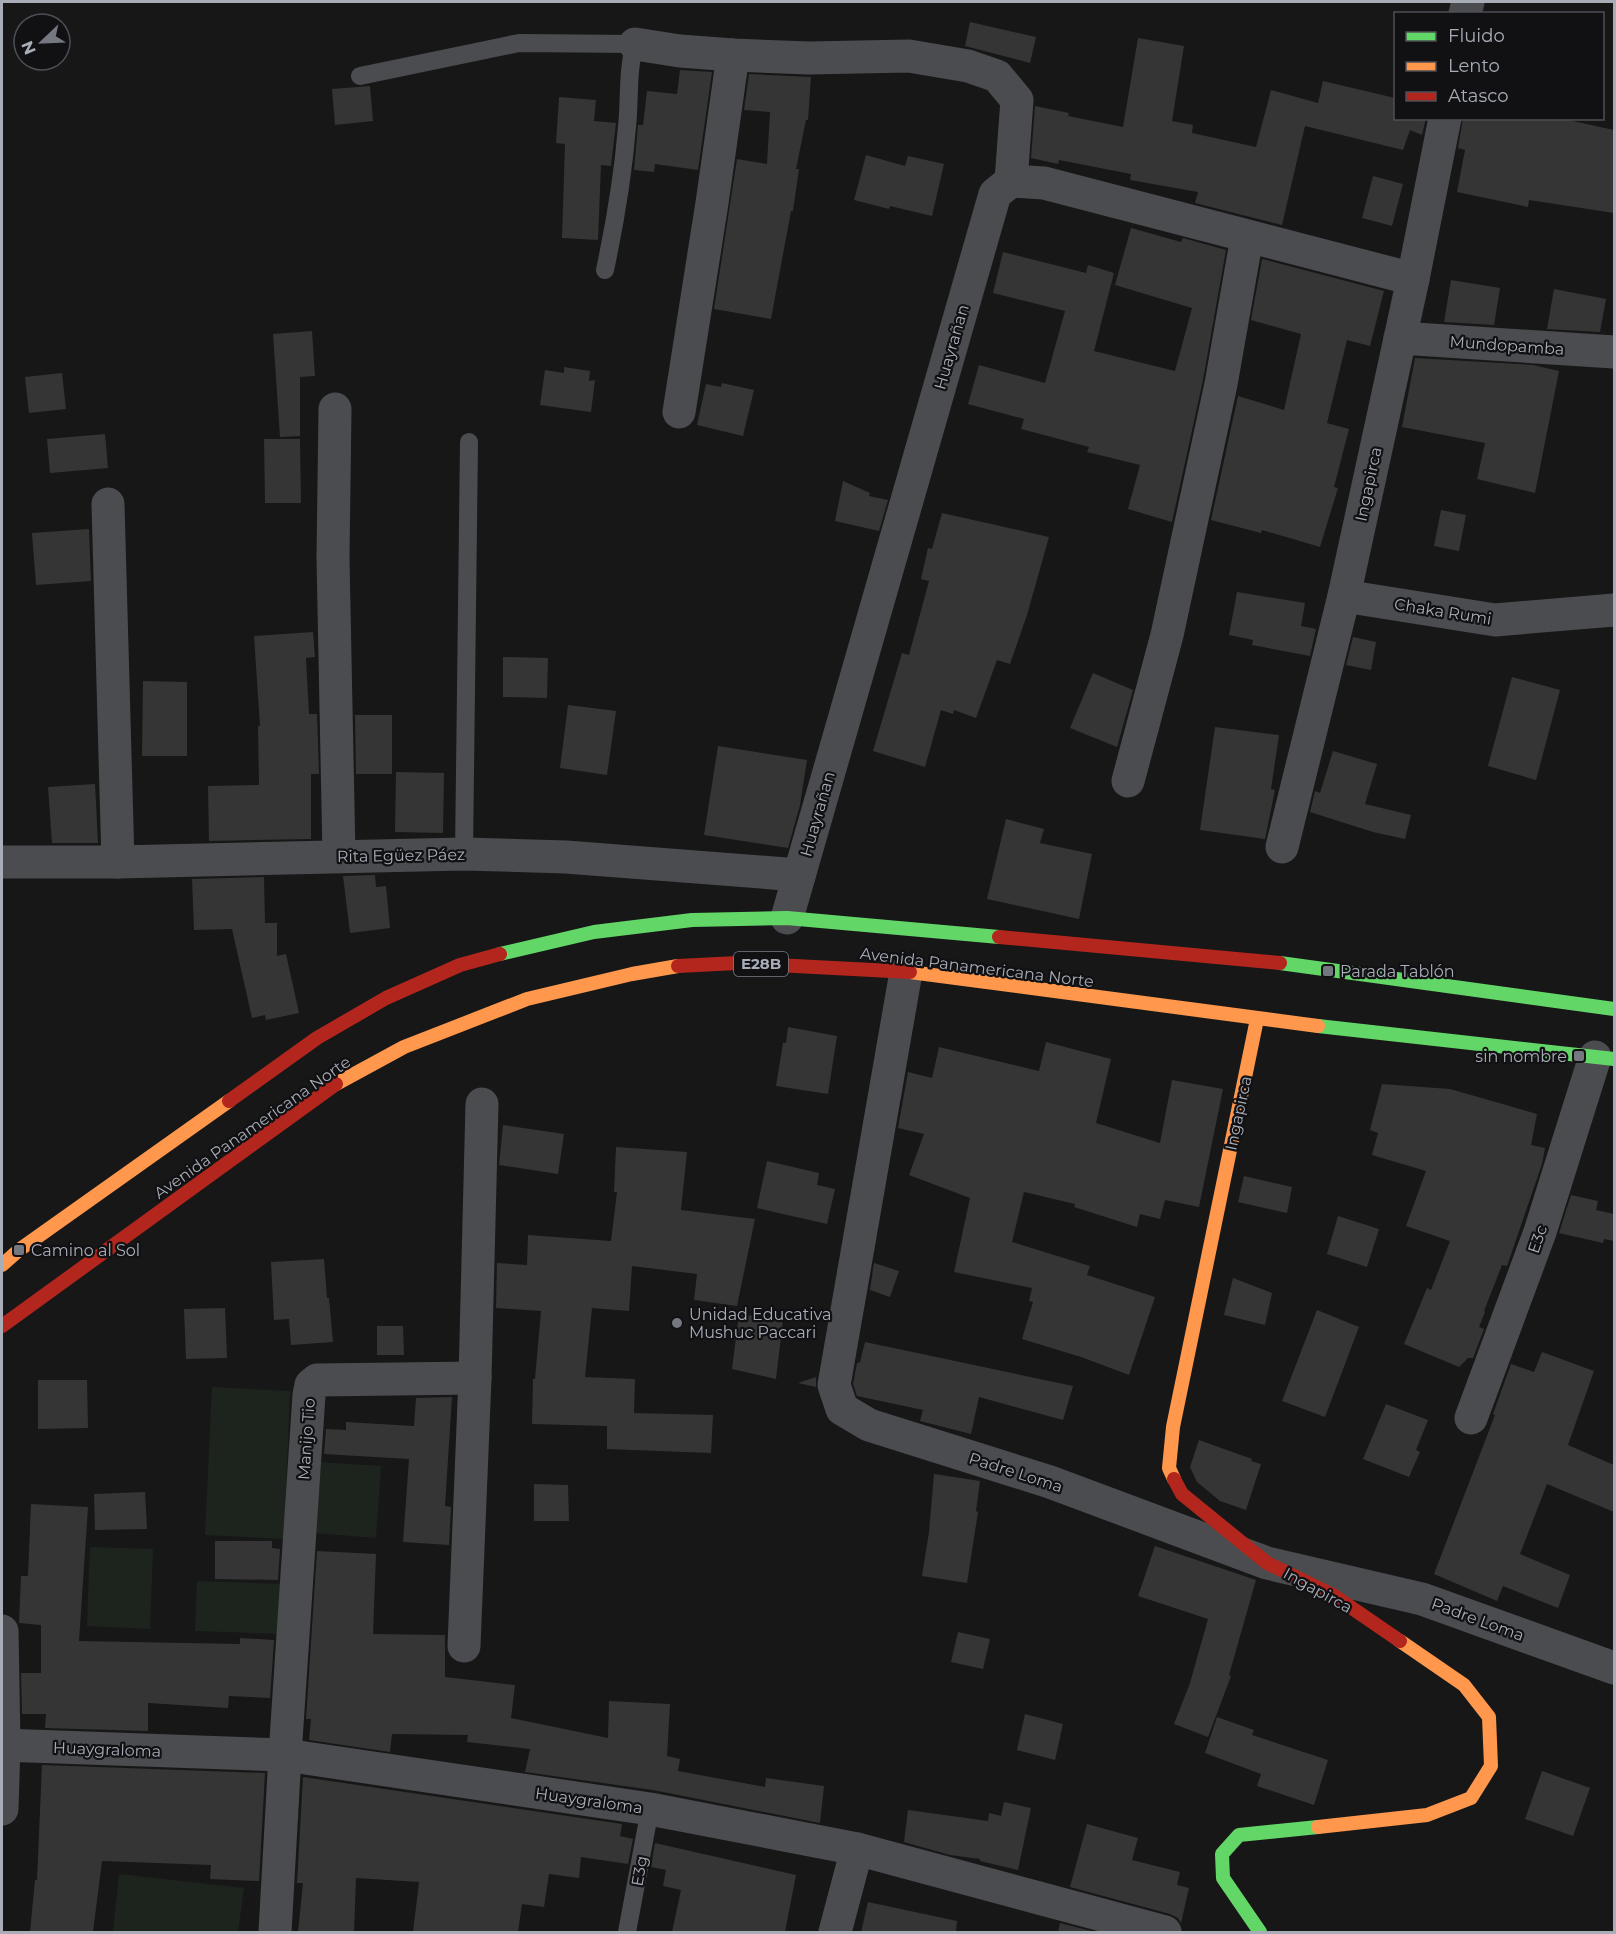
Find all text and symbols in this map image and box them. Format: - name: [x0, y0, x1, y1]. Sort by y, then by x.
- north arrow: [12, 12, 72, 72]
- legend: [1394, 12, 1604, 120]
- text: Fluido: [1448, 25, 1505, 47]
- text: N: [17, 38, 40, 57]
- text: Lento: [1448, 55, 1500, 77]
- text: Atasco: [1448, 85, 1508, 107]
- street label: Huayrañan: [930, 302, 973, 392]
- street label: Mundopamba: [1449, 332, 1565, 359]
- street label: Ingapirca: [1351, 445, 1386, 523]
- street label: Chaka Rumi: [1393, 594, 1493, 629]
- street label: Huayrañan: [796, 769, 839, 859]
- street label: Rita Egüez Páez: [337, 845, 465, 866]
- street label: Avenida Panamericana Norte: [859, 944, 1095, 991]
- road number: E28B: [734, 952, 788, 976]
- place label: Parada Tablón: [1340, 962, 1455, 981]
- marker: Parada Tablón: [1321, 964, 1335, 978]
- place label: sin nombre: [1475, 1047, 1567, 1066]
- marker: sin nombre: [1572, 1049, 1586, 1063]
- street label: Avenida Panamericana Norte: [150, 1052, 354, 1203]
- street label: Ingapirca: [1221, 1074, 1256, 1152]
- street label: E3c: [1524, 1223, 1551, 1256]
- place label: Camino al Sol: [31, 1241, 140, 1260]
- marker: Camino al Sol: [12, 1243, 26, 1257]
- place label: Unidad Educativa Mushuc Paccari: [689, 1305, 831, 1342]
- marker: Unidad Educativa Mushuc Paccari: [670, 1316, 684, 1330]
- street label: Manijo Tio: [294, 1397, 319, 1481]
- street label: Padre Loma: [967, 1448, 1065, 1497]
- street label: Ingapirca: [1280, 1564, 1356, 1617]
- street label: Padre Loma: [1429, 1594, 1527, 1645]
- street label: Huaygraloma: [53, 1738, 161, 1761]
- street label: Huaygraloma: [534, 1784, 644, 1817]
- street label: E3g: [627, 1854, 651, 1888]

